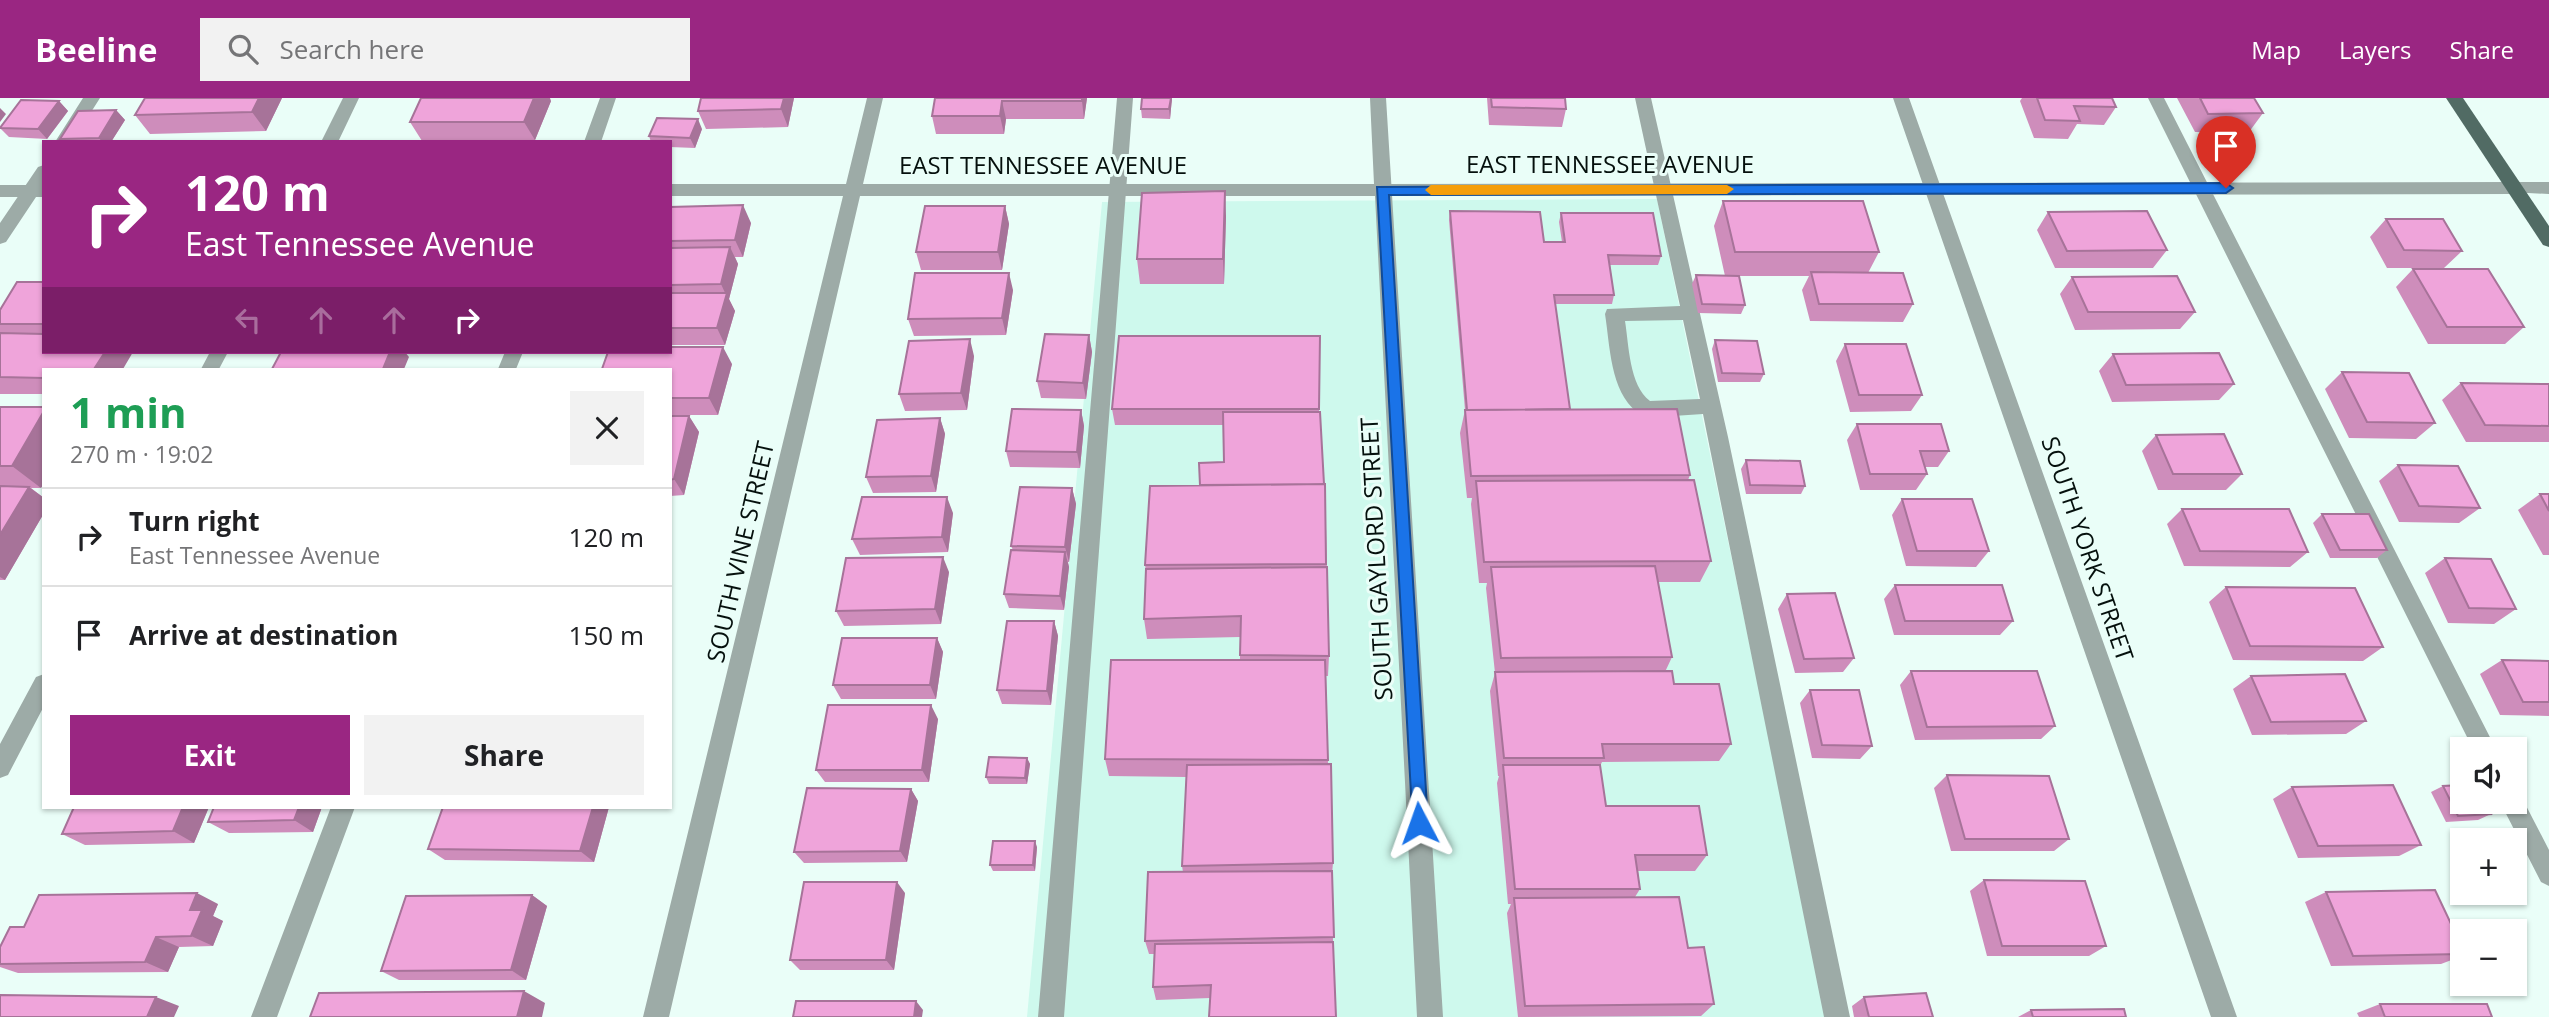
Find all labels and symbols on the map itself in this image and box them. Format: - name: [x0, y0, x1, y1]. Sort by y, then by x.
- pin: [2196, 116, 2256, 188]
- street label: EAST TENNESSEE AVENUE: [1466, 147, 1754, 180]
- street label: EAST TENNESSEE AVENUE: [899, 148, 1187, 181]
- street label: SOUTH GAYLORD STREET: [1352, 417, 1399, 701]
- street label: SOUTH YORK STREET: [2034, 432, 2142, 665]
- street label: SOUTH VINE STREET: [698, 438, 781, 666]
- position arrow: [1382, 786, 1456, 860]

